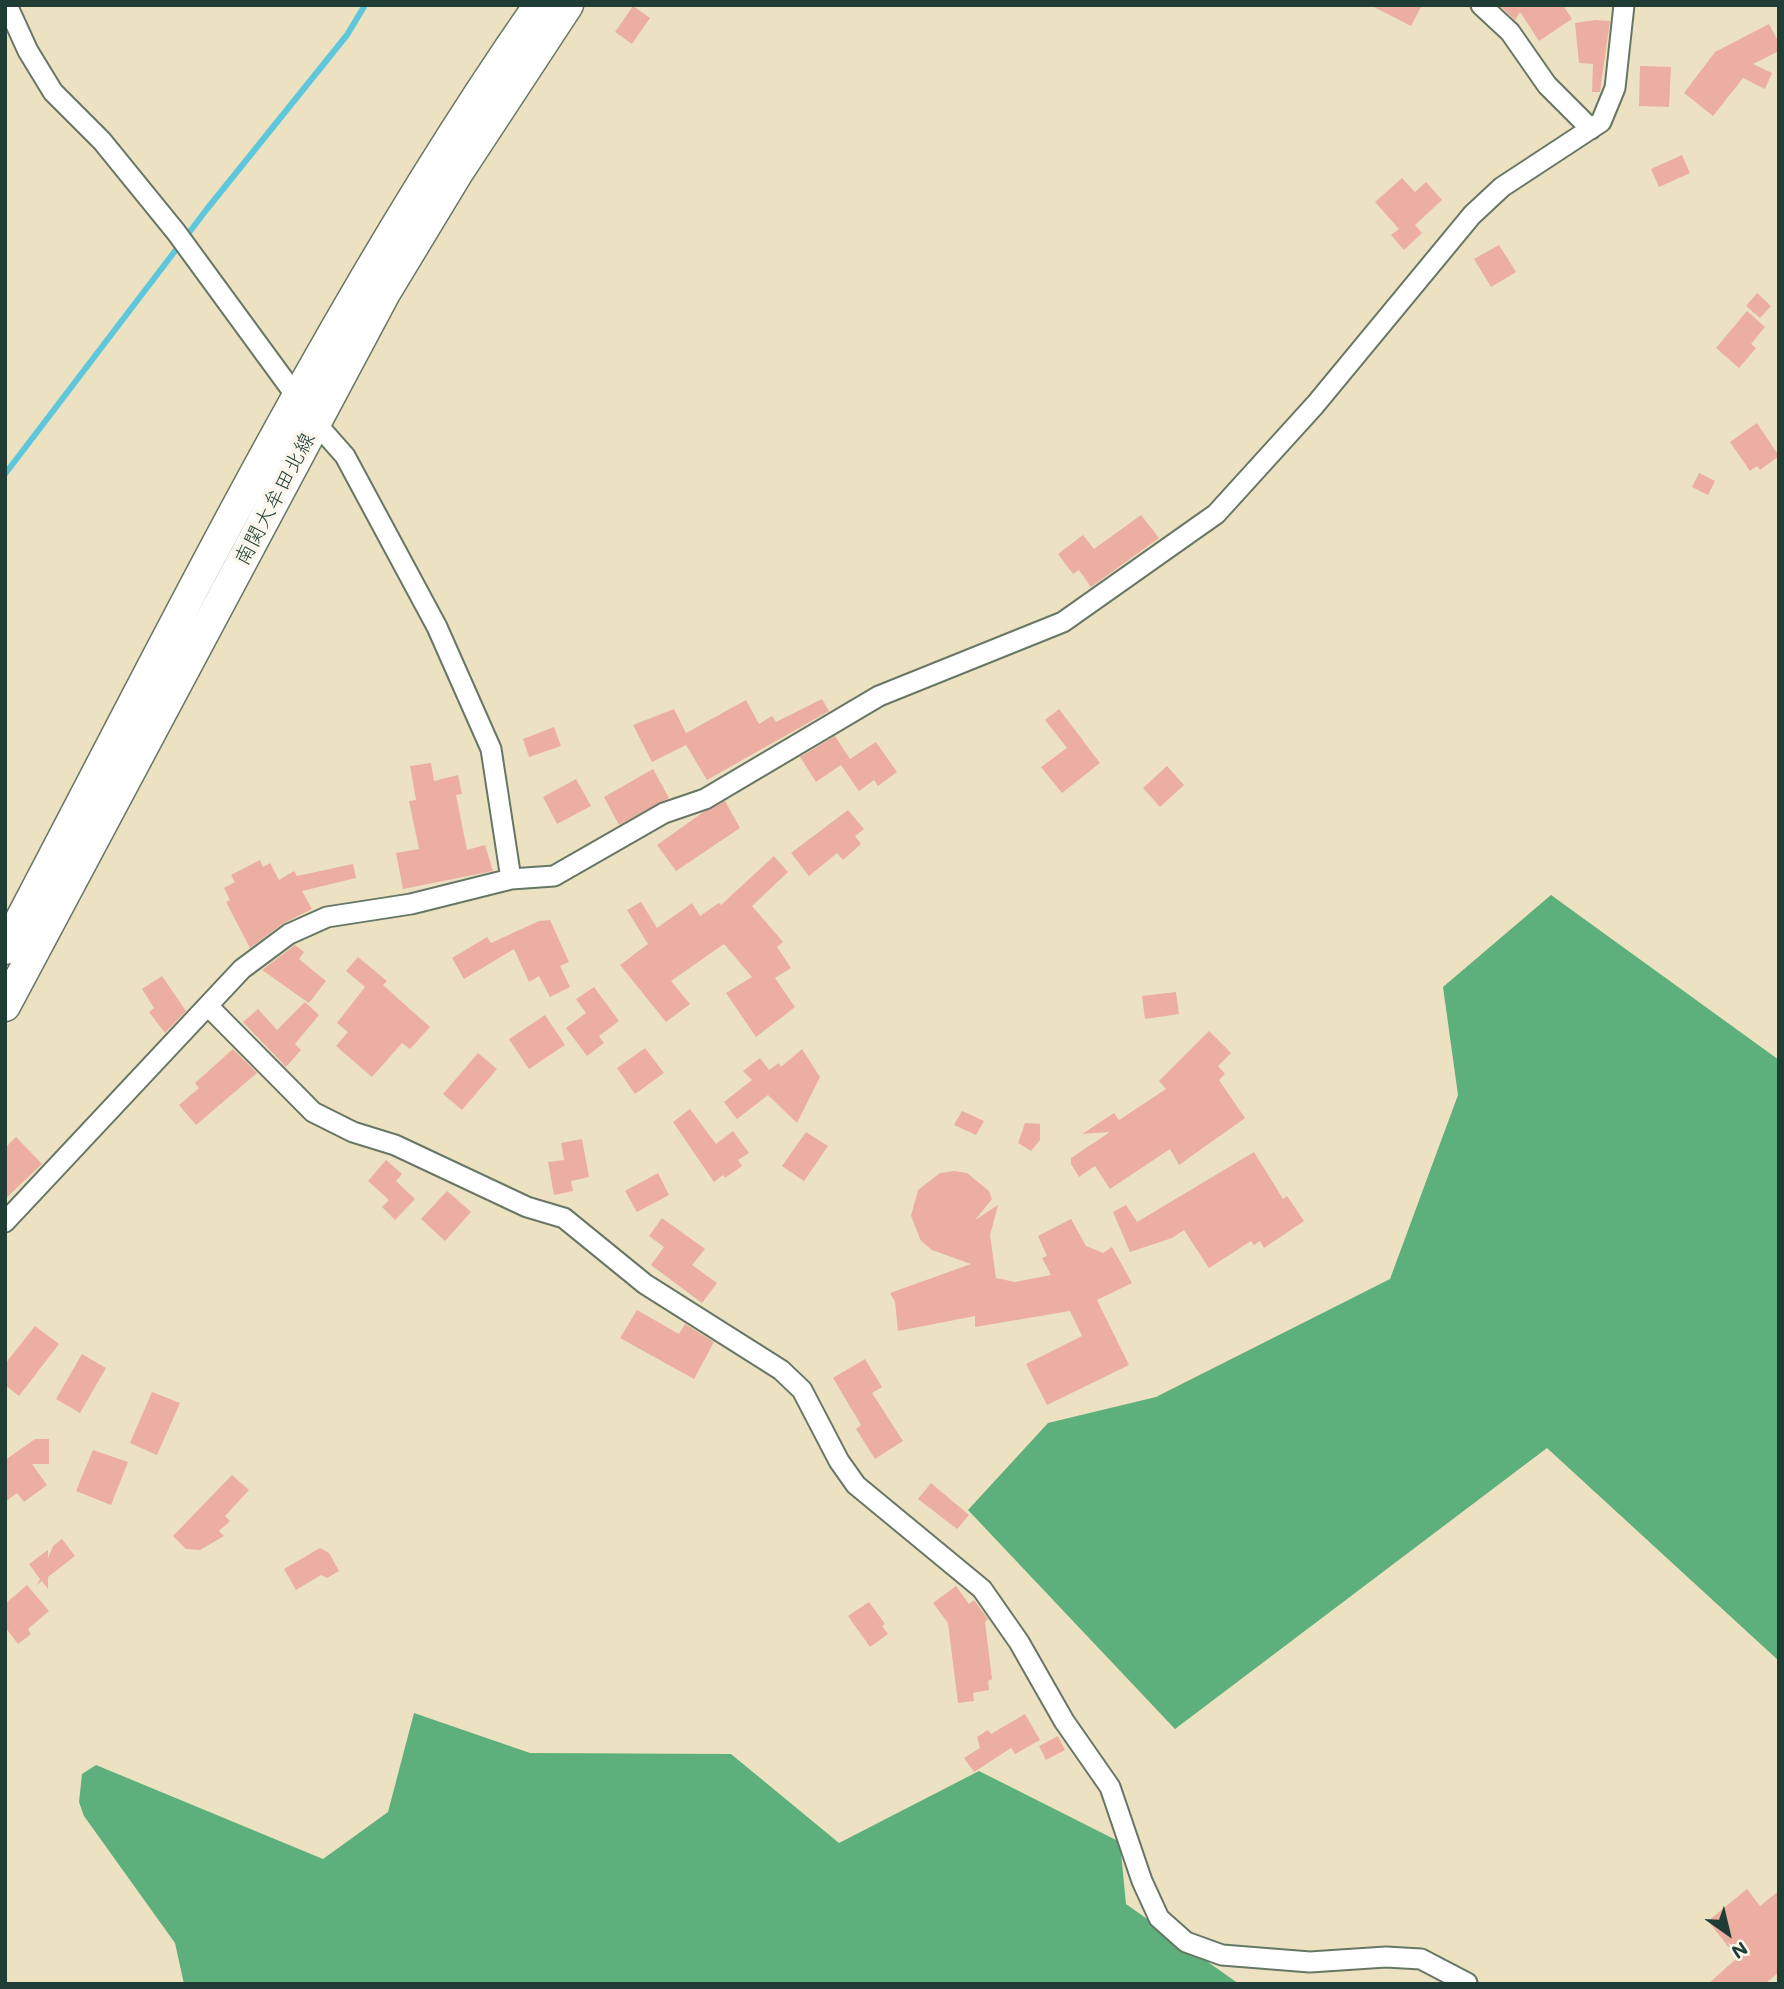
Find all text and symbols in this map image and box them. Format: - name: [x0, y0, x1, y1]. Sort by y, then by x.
- street label: 南関大牟田北線: [229, 428, 321, 570]
- north arrow: [1693, 1898, 1763, 1968]
- text: N: [1727, 1936, 1753, 1965]

